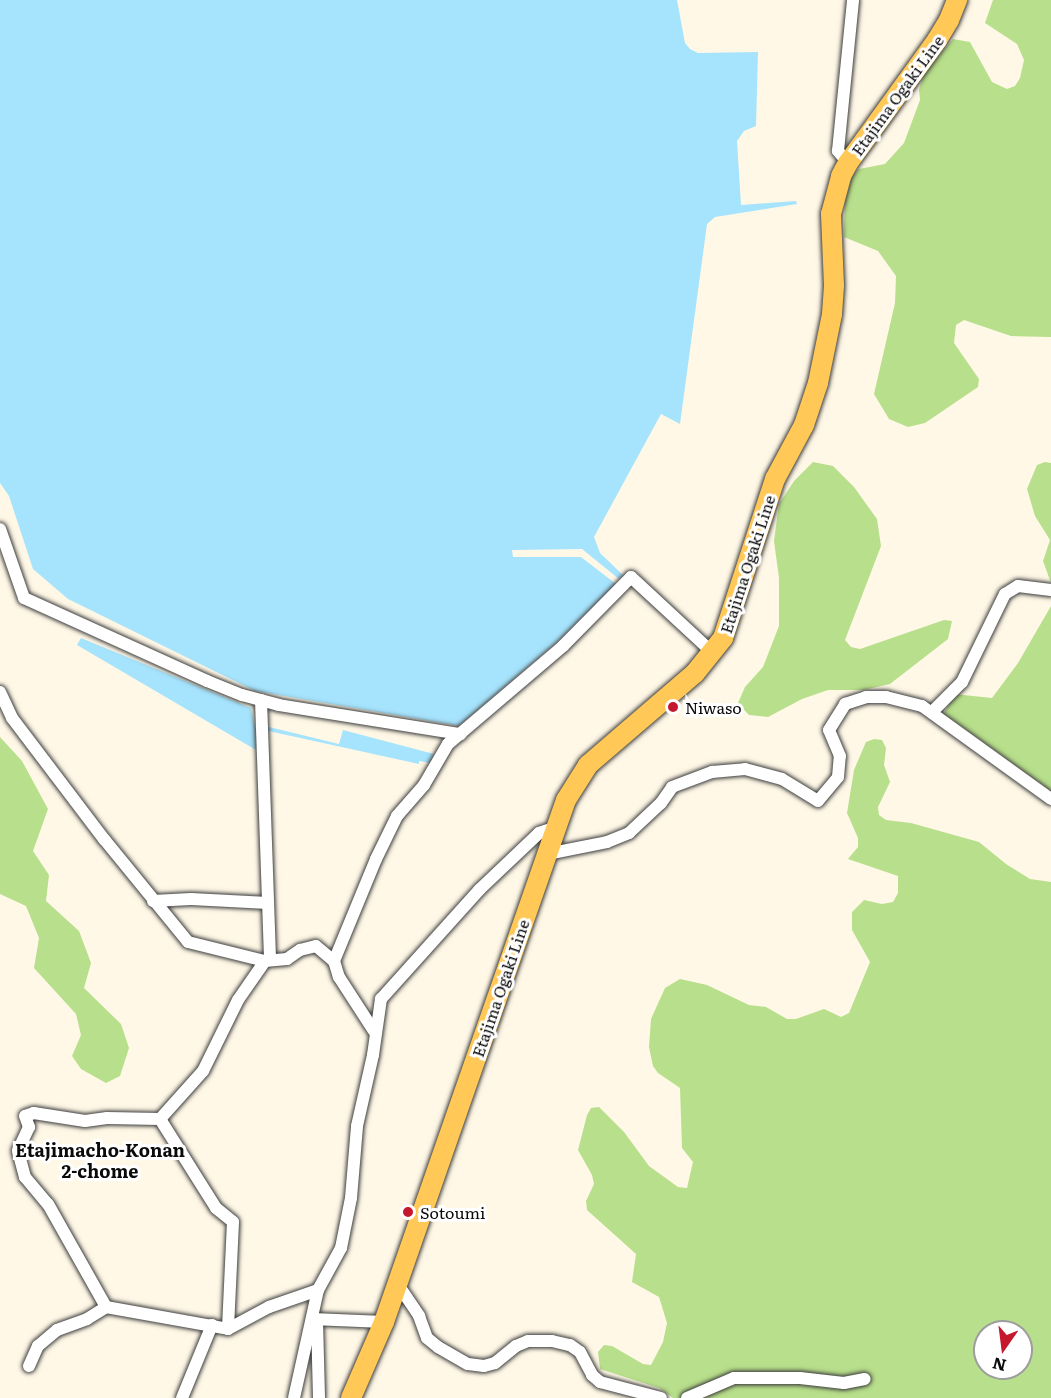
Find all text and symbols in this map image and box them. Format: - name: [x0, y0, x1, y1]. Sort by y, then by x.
- street label: Etajima Ogaki Line: [847, 31, 947, 159]
- street label: Etajima Ogaki Line: [716, 492, 778, 636]
- place label: Niwaso: [685, 697, 742, 717]
- marker: Niwaso: [666, 700, 680, 714]
- street label: Etajima Ogaki Line: [467, 917, 533, 1059]
- district label: Etajimacho-Konan 2-chome: [15, 1140, 185, 1182]
- place label: Sotoumi: [420, 1202, 485, 1222]
- marker: Sotoumi: [401, 1205, 415, 1219]
- north arrow: [973, 1320, 1033, 1380]
- text: N: [990, 1352, 1009, 1379]

